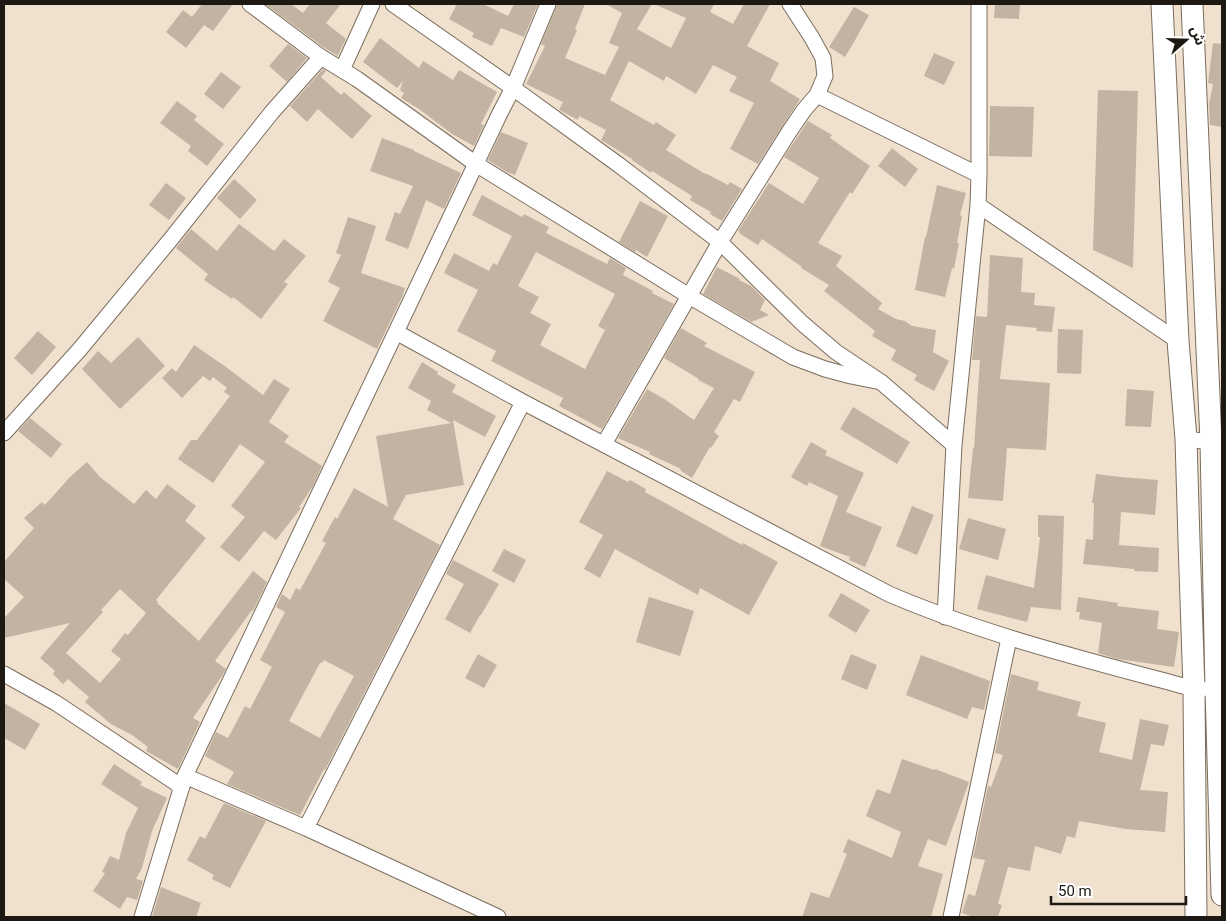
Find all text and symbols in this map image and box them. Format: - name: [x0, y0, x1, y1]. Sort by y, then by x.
- north arrow: [1161, 15, 1211, 65]
- text: ش: [1187, 24, 1209, 47]
- scale bar: [1051, 874, 1186, 906]
- text: 50 m: [1058, 882, 1092, 900]

